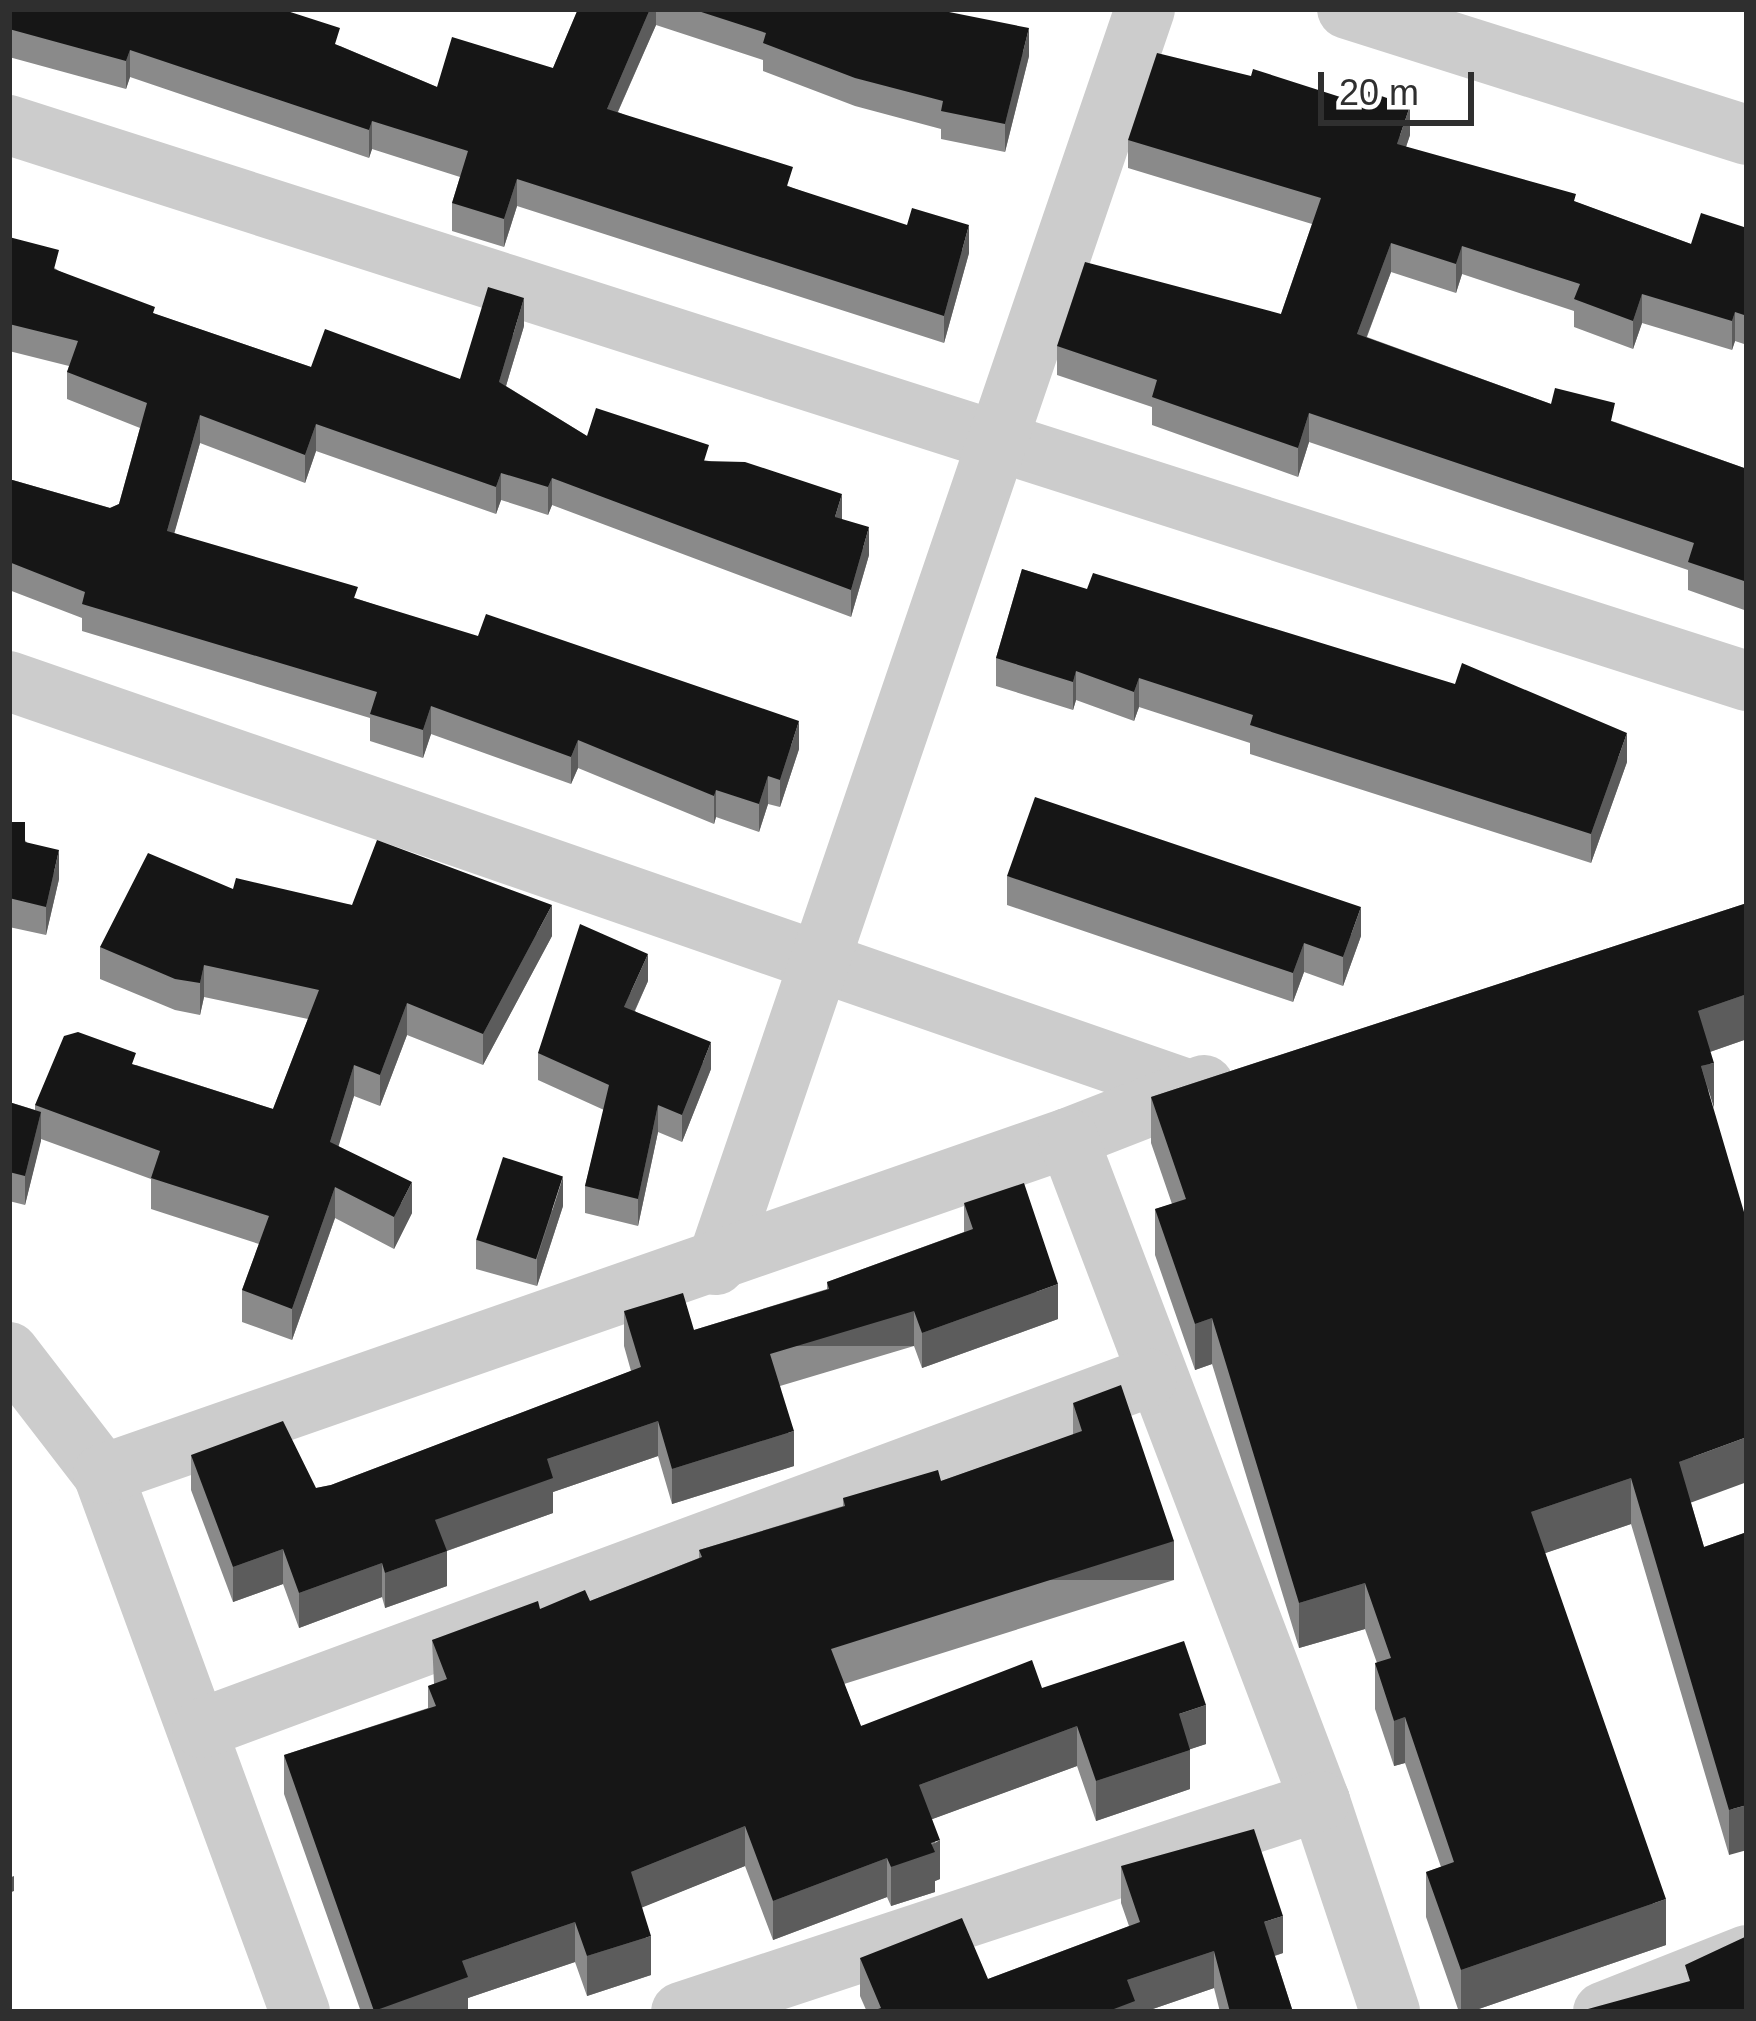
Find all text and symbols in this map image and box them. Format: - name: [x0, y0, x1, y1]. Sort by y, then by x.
- scale bar: [1324, 48, 1480, 122]
- text: 20 m: [1339, 72, 1419, 113]

